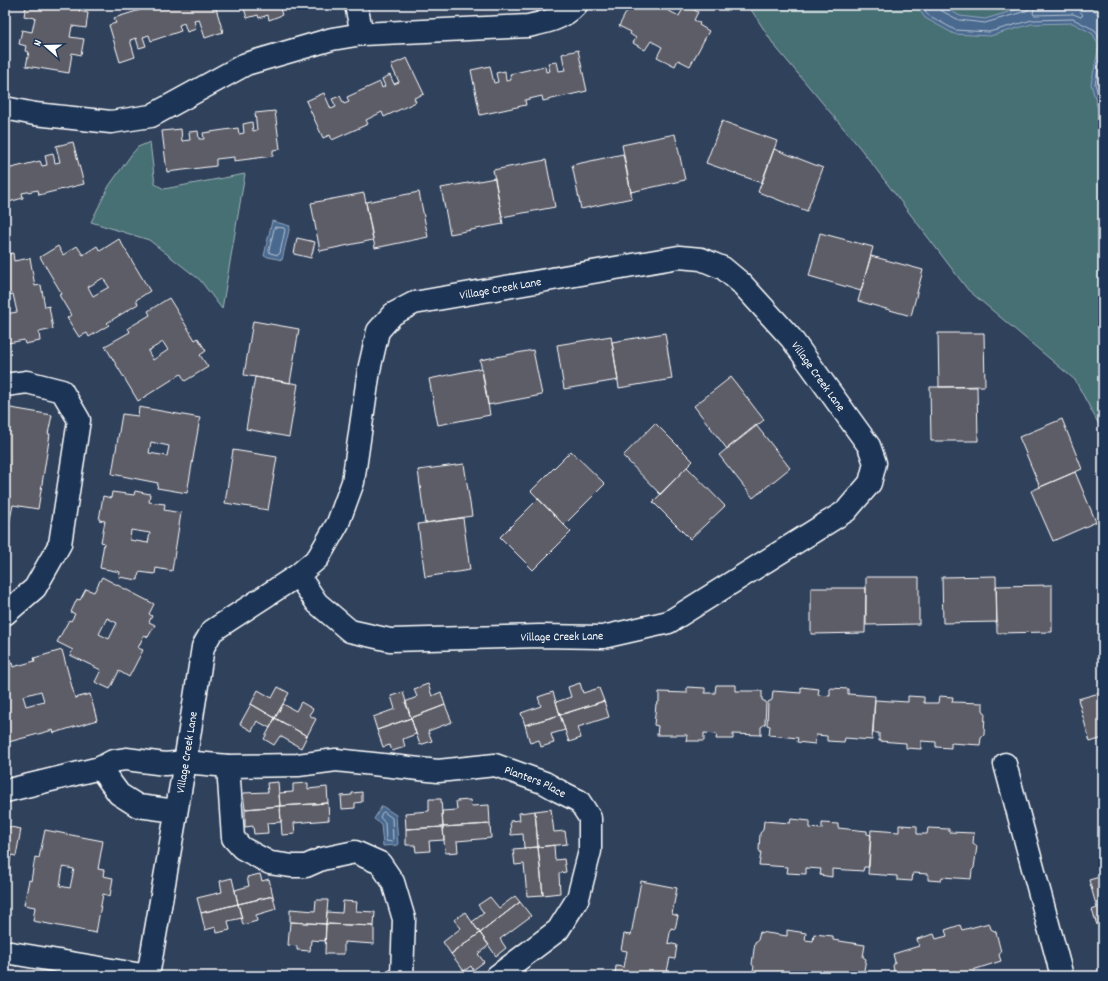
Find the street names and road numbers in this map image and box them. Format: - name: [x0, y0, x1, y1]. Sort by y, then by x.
- street label: Village Creek Lane: [458, 274, 543, 305]
- street label: Village Creek Lane: [786, 339, 848, 416]
- street label: Village Creek Lane: [521, 628, 603, 647]
- street label: Village Creek Lane: [173, 710, 203, 795]
- street label: Planters Place: [502, 762, 568, 803]

